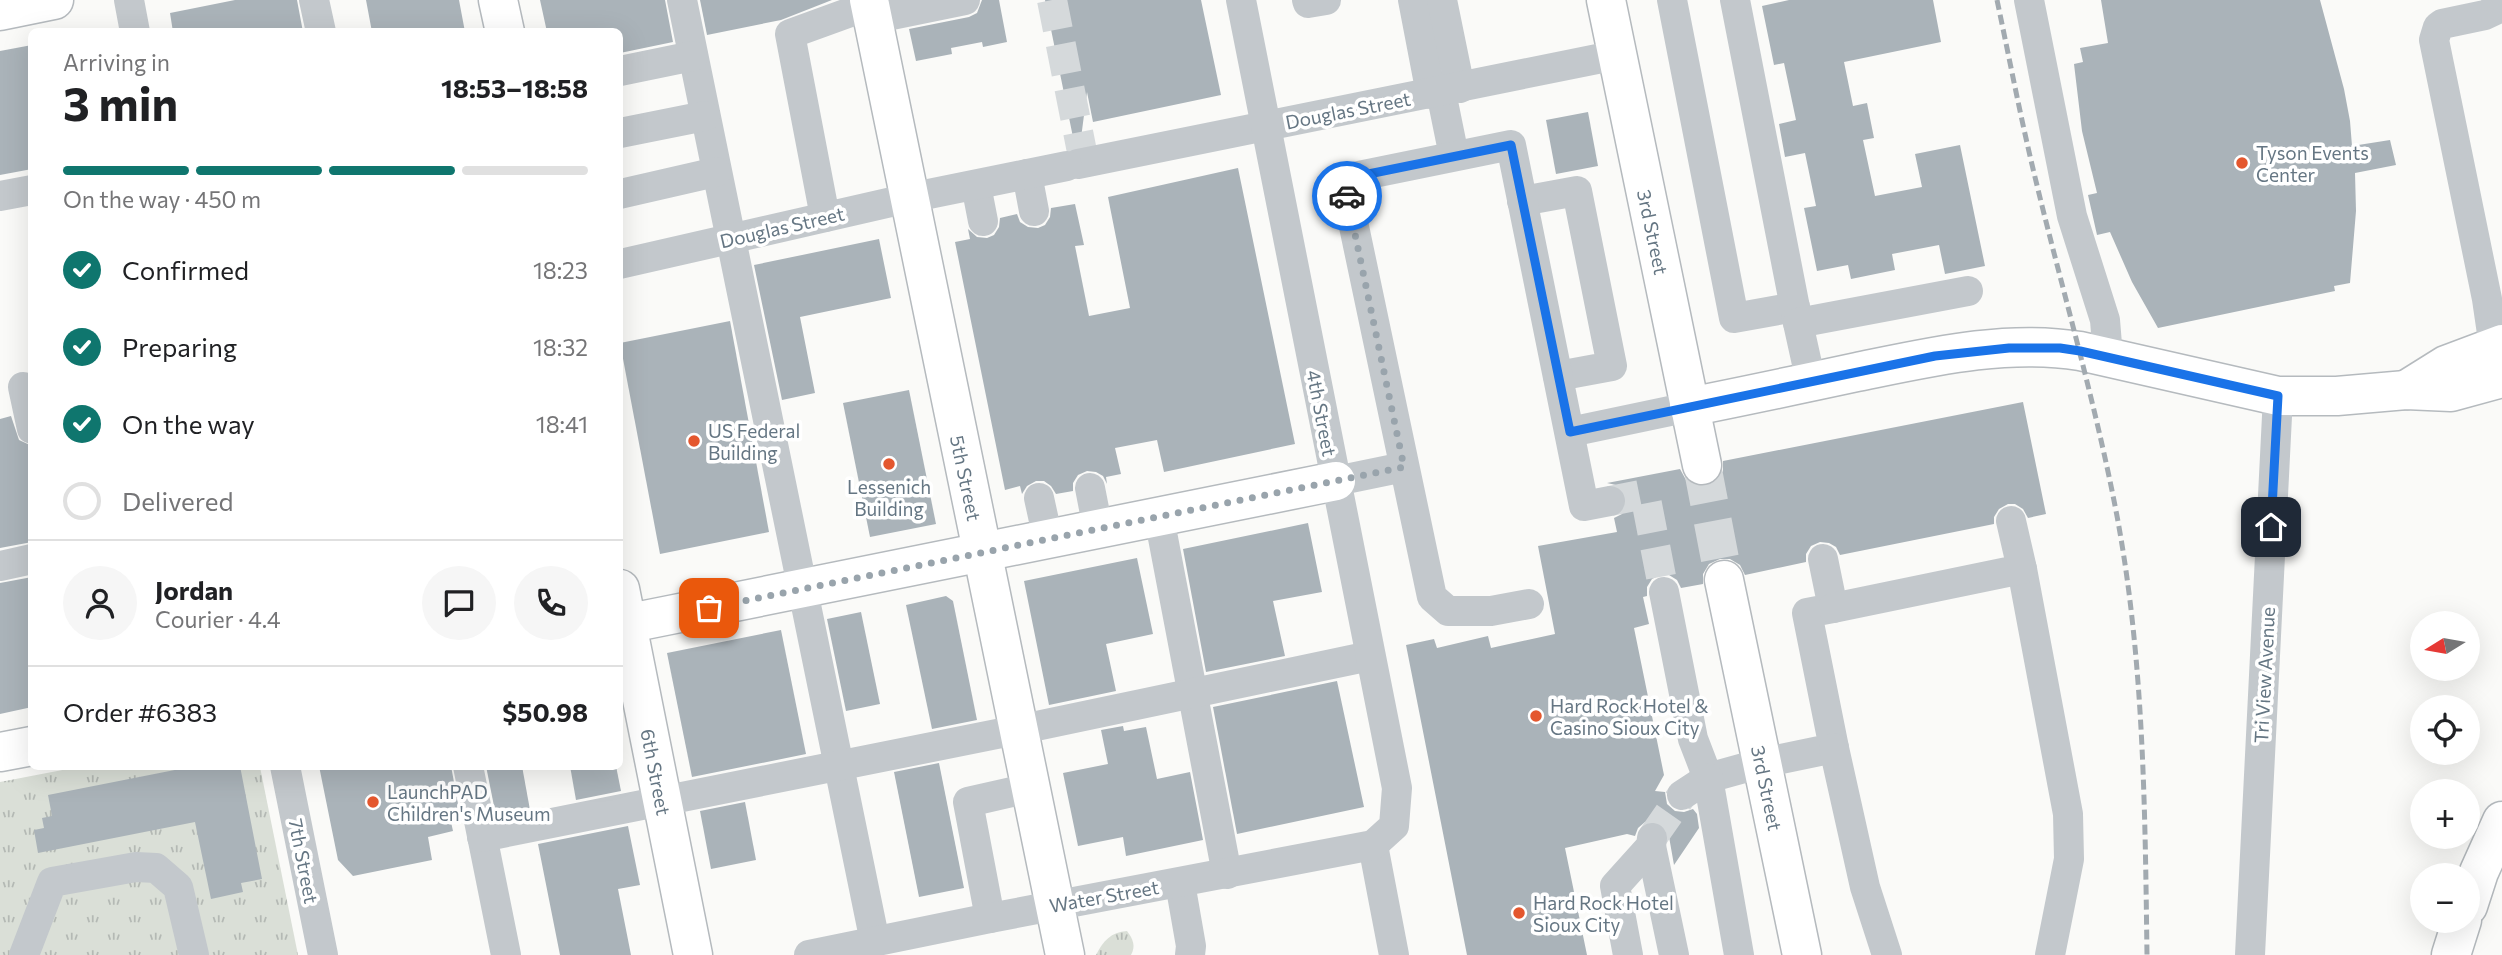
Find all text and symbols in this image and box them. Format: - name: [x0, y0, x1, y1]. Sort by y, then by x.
- text: Arriving in: [63, 48, 170, 76]
- text: 18:53–18:58: [441, 72, 588, 103]
- text: 3 min: [63, 74, 178, 130]
- street label: Douglas Street: [1283, 87, 1413, 133]
- place label: Tyson Events Center: [2256, 141, 2369, 186]
- marker: Tyson Events Center: [2234, 155, 2250, 171]
- courier: [1312, 161, 1382, 231]
- icon: car: [1328, 177, 1366, 215]
- text: On the way · 450 m: [63, 185, 261, 213]
- street label: 3rd Street: [1633, 187, 1673, 277]
- street label: Douglas Street: [718, 201, 847, 252]
- icon: check: [63, 251, 101, 289]
- text: Confirmed: [122, 254, 249, 285]
- text: 18:23: [533, 256, 588, 284]
- icon: check: [63, 328, 101, 366]
- text: Preparing: [122, 331, 237, 362]
- text: 18:32: [533, 333, 588, 361]
- street label: 4th Street: [1302, 368, 1342, 458]
- icon: check: [63, 405, 101, 443]
- text: On the way: [122, 408, 255, 439]
- text: 18:41: [536, 410, 588, 438]
- place label: US Federal Building: [708, 419, 800, 464]
- marker: US Federal Building: [686, 433, 702, 449]
- street label: 5th Street: [946, 433, 986, 523]
- marker: Lessenich Building: [881, 456, 897, 472]
- place label: Lessenich Building: [847, 475, 931, 520]
- text: Delivered: [122, 485, 233, 516]
- pin: [2241, 497, 2301, 557]
- icon: home: [2252, 508, 2290, 546]
- button: person: [63, 566, 137, 640]
- button: chat: [422, 566, 496, 640]
- button: phone: [514, 566, 588, 640]
- text: Jordan: [155, 574, 233, 605]
- pin: [679, 578, 739, 638]
- icon: bag: [690, 589, 728, 627]
- text: Courier · 4.4: [155, 605, 281, 633]
- street label: Tri View Avenue: [2249, 606, 2279, 744]
- north arrow: [2410, 611, 2480, 681]
- map controls: [2410, 611, 2480, 933]
- place label: Hard Rock Hotel & Casino Sioux City: [1550, 694, 1708, 739]
- button: locate: [2410, 695, 2480, 765]
- text: Order #6383: [63, 696, 217, 727]
- text: $50.98: [502, 696, 588, 727]
- marker: Hard Rock Hotel & Casino Sioux City: [1528, 708, 1544, 724]
- street label: 6th Street: [636, 727, 676, 817]
- street label: 3rd Street: [1747, 743, 1787, 833]
- button: +: [2410, 779, 2480, 849]
- place label: LaunchPAD Children's Museum: [387, 780, 551, 825]
- marker: LaunchPAD Children's Museum: [365, 794, 381, 810]
- street label: 7th Street: [285, 817, 324, 906]
- button: −: [2410, 863, 2480, 933]
- street label: Water Street: [1047, 875, 1161, 917]
- place label: Hard Rock Hotel Sioux City: [1533, 891, 1674, 936]
- marker: Hard Rock Hotel Sioux City: [1511, 905, 1527, 921]

